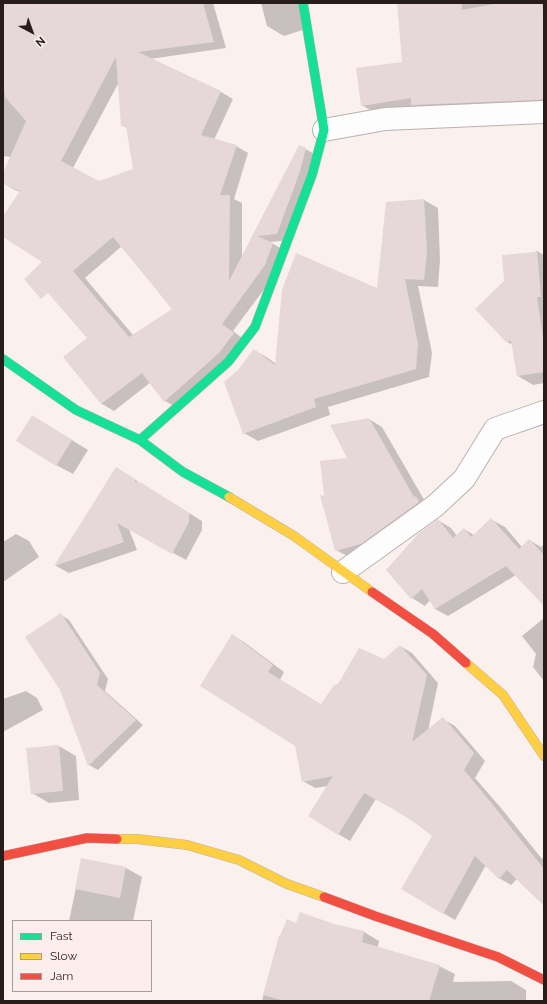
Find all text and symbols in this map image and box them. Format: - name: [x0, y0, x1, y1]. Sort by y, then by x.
- north arrow: [12, 12, 52, 52]
- text: N: [33, 34, 48, 49]
- legend: [12, 920, 152, 992]
- text: Fast: [50, 929, 73, 943]
- text: Slow: [50, 949, 77, 963]
- text: Jam: [50, 969, 73, 983]

